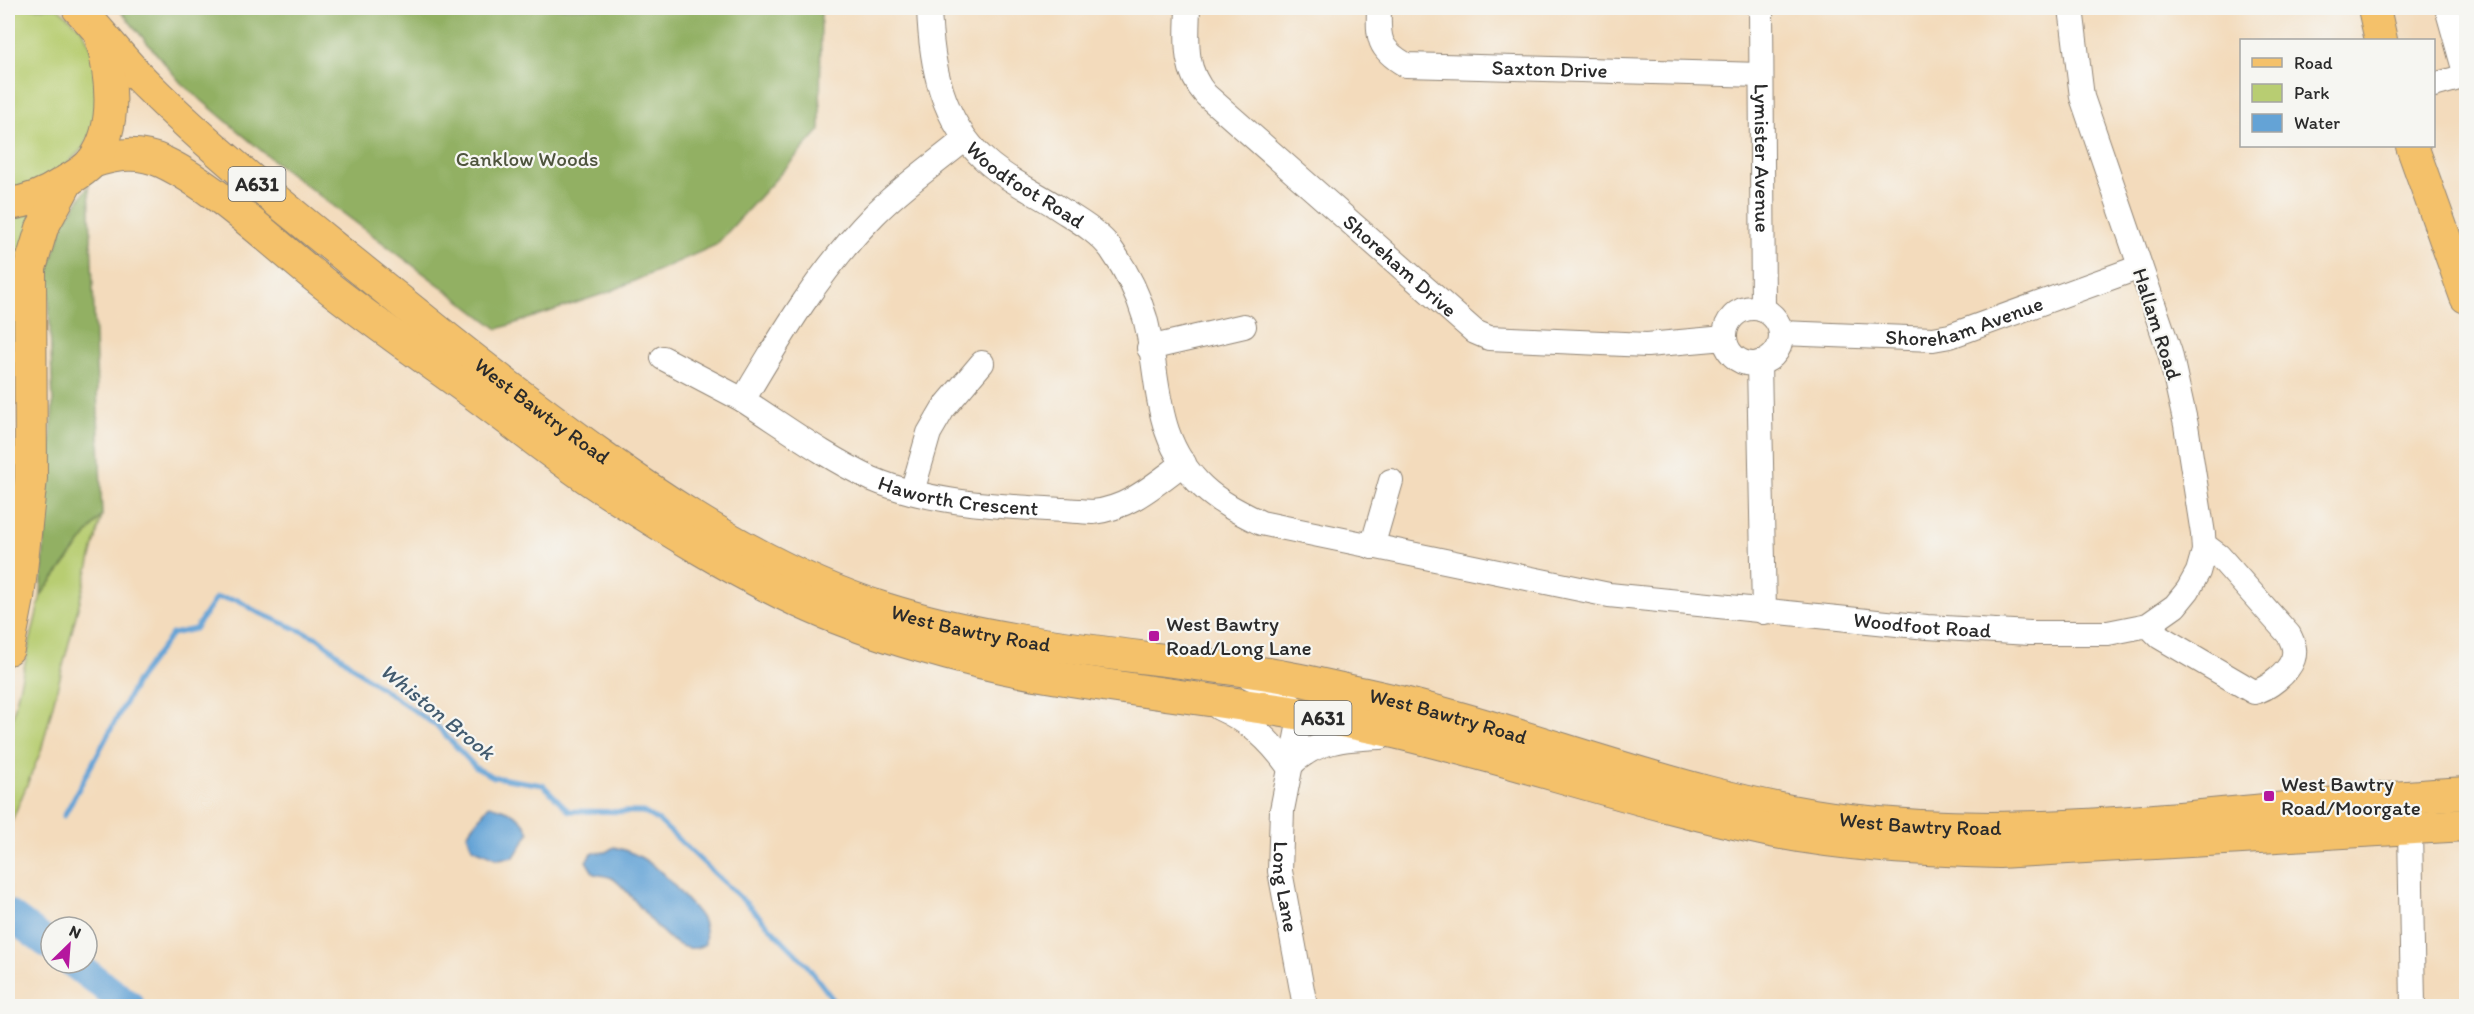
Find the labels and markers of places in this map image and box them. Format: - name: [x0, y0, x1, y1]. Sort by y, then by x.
- place label: West Bawtry Road/Long Lane: [1166, 611, 1312, 660]
- marker: West Bawtry Road/Long Lane: [1147, 629, 1161, 643]
- place label: West Bawtry Road/Moorgate: [2281, 771, 2421, 820]
- marker: West Bawtry Road/Moorgate: [2262, 789, 2276, 803]

